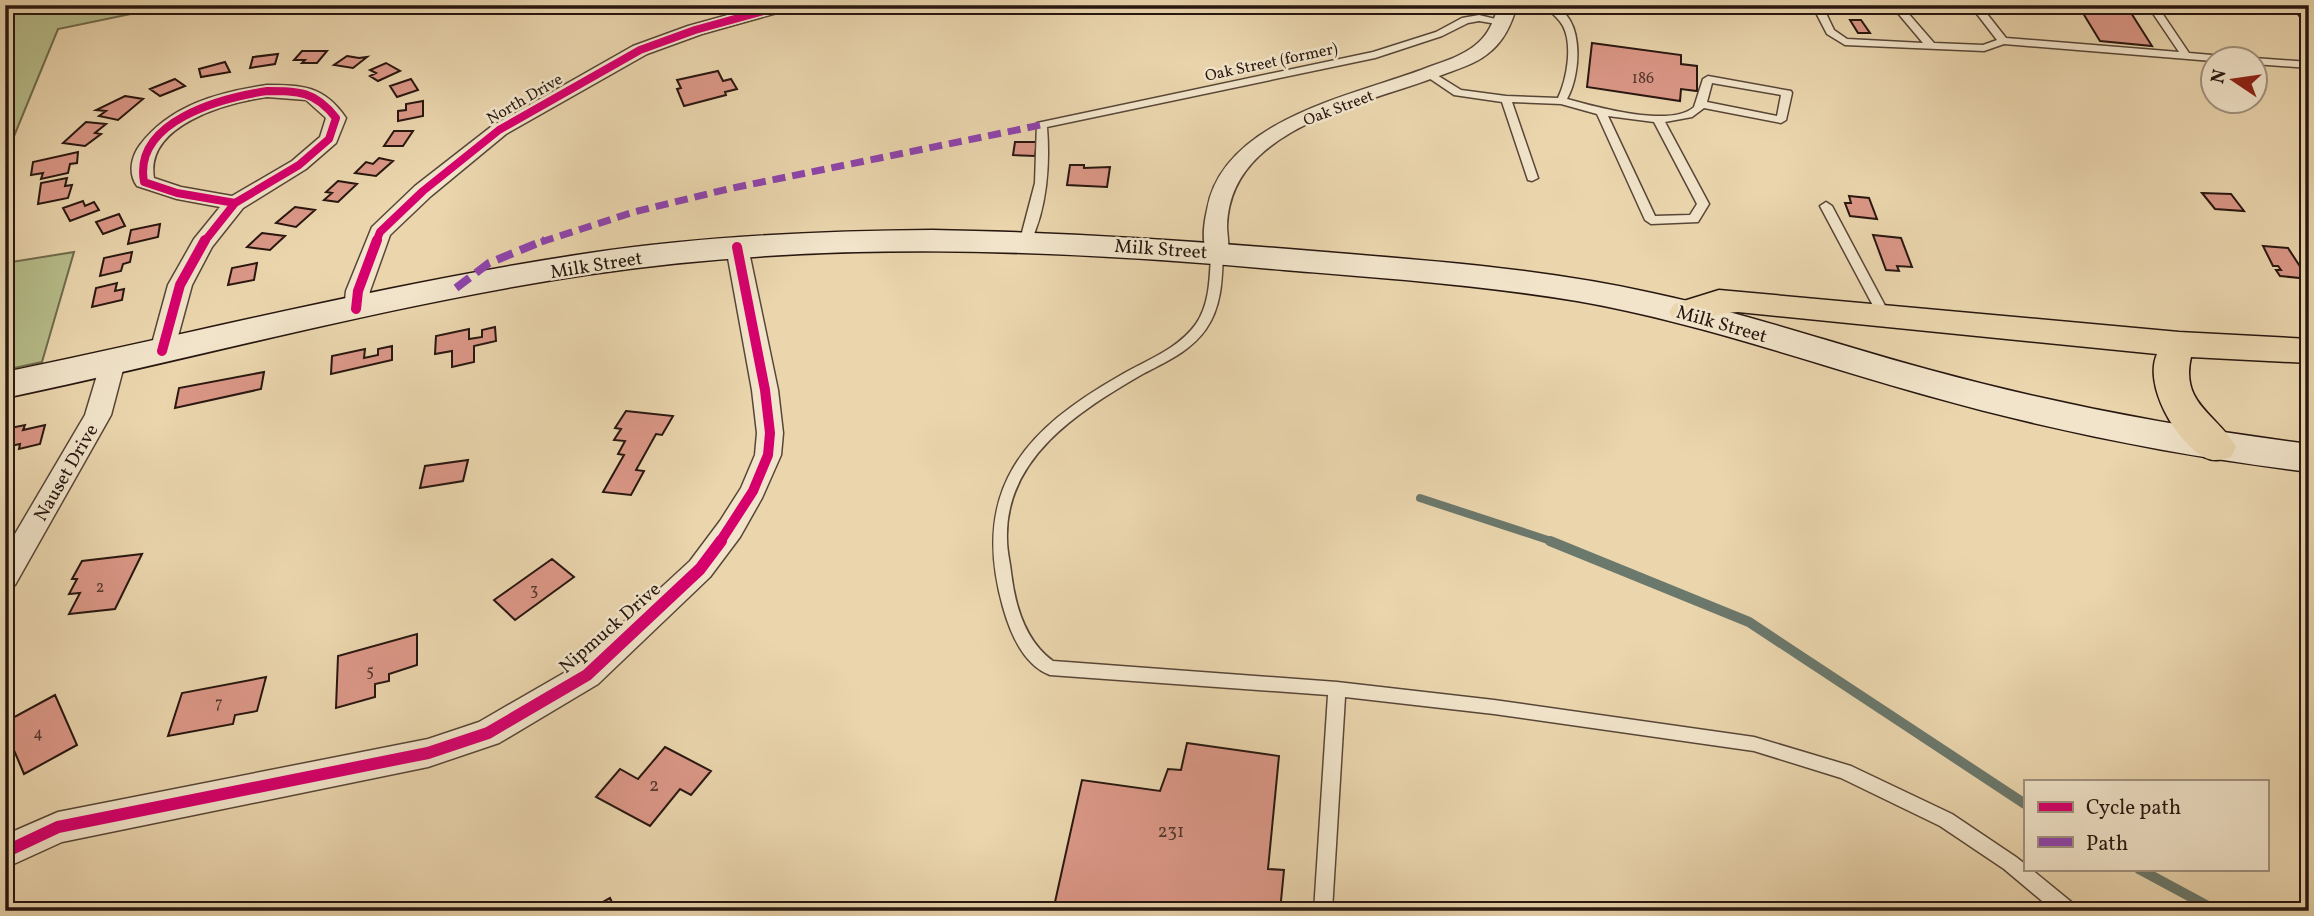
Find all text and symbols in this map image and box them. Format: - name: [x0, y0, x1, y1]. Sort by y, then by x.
- street label: Oak Street (former): [1203, 38, 1340, 88]
- north arrow: [2198, 46, 2268, 116]
- text: N: [2205, 67, 2234, 86]
- house number: 186: [1632, 68, 1654, 90]
- street label: North Drive: [483, 69, 567, 130]
- street label: Oak Street: [1300, 85, 1377, 132]
- street label: Milk Street: [1114, 234, 1209, 266]
- street label: Milk Street: [548, 246, 645, 286]
- street label: Milk Street: [1673, 300, 1770, 350]
- street label: Nauset Drive: [28, 420, 105, 526]
- house number: 2: [96, 577, 104, 599]
- street label: Nipmuck Drive: [554, 577, 667, 680]
- house number: 3: [530, 580, 538, 602]
- house number: 5: [366, 661, 374, 683]
- house number: 7: [215, 693, 223, 715]
- house number: 4: [33, 723, 43, 745]
- house number: 2: [649, 773, 659, 799]
- legend: [2024, 780, 2268, 870]
- text: Cycle path: [2086, 794, 2181, 823]
- house number: 231: [1158, 819, 1184, 845]
- text: Path: [2086, 830, 2128, 859]

